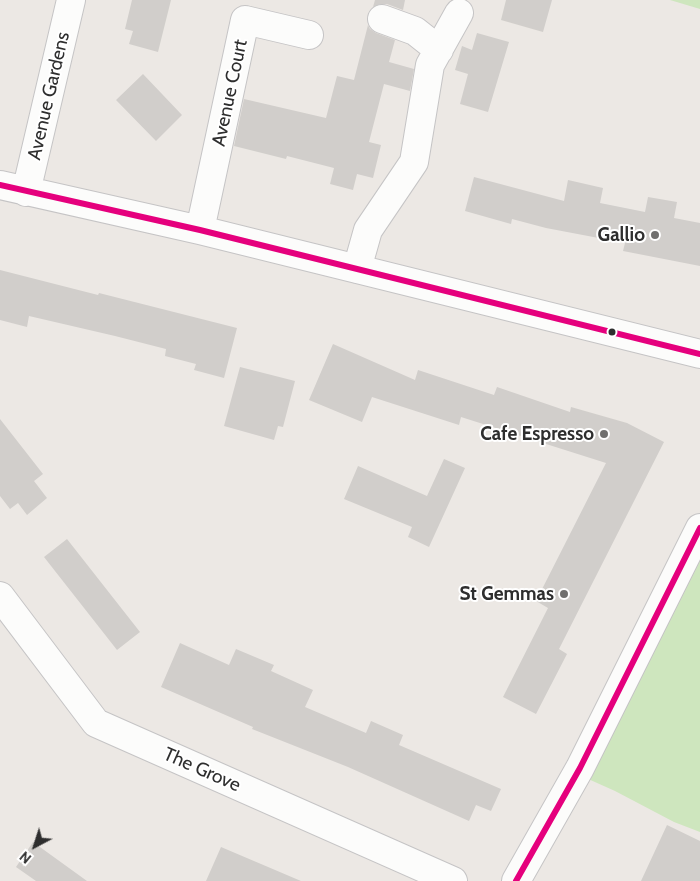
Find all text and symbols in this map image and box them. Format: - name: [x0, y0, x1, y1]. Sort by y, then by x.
- street label: Avenue Gardens: [23, 30, 75, 162]
- street label: Avenue Court: [208, 37, 252, 149]
- place label: Gallio: [598, 224, 645, 246]
- marker: Gallio: [649, 229, 661, 241]
- unlabelled marker: [607, 327, 617, 337]
- place label: Cafe Espresso: [480, 423, 594, 445]
- marker: Cafe Espresso: [598, 428, 610, 440]
- place label: St Gemmas: [460, 583, 554, 605]
- marker: St Gemmas: [558, 588, 570, 600]
- street label: The Grove: [160, 743, 244, 797]
- north arrow: [10, 821, 60, 871]
- text: N: [16, 847, 35, 868]

